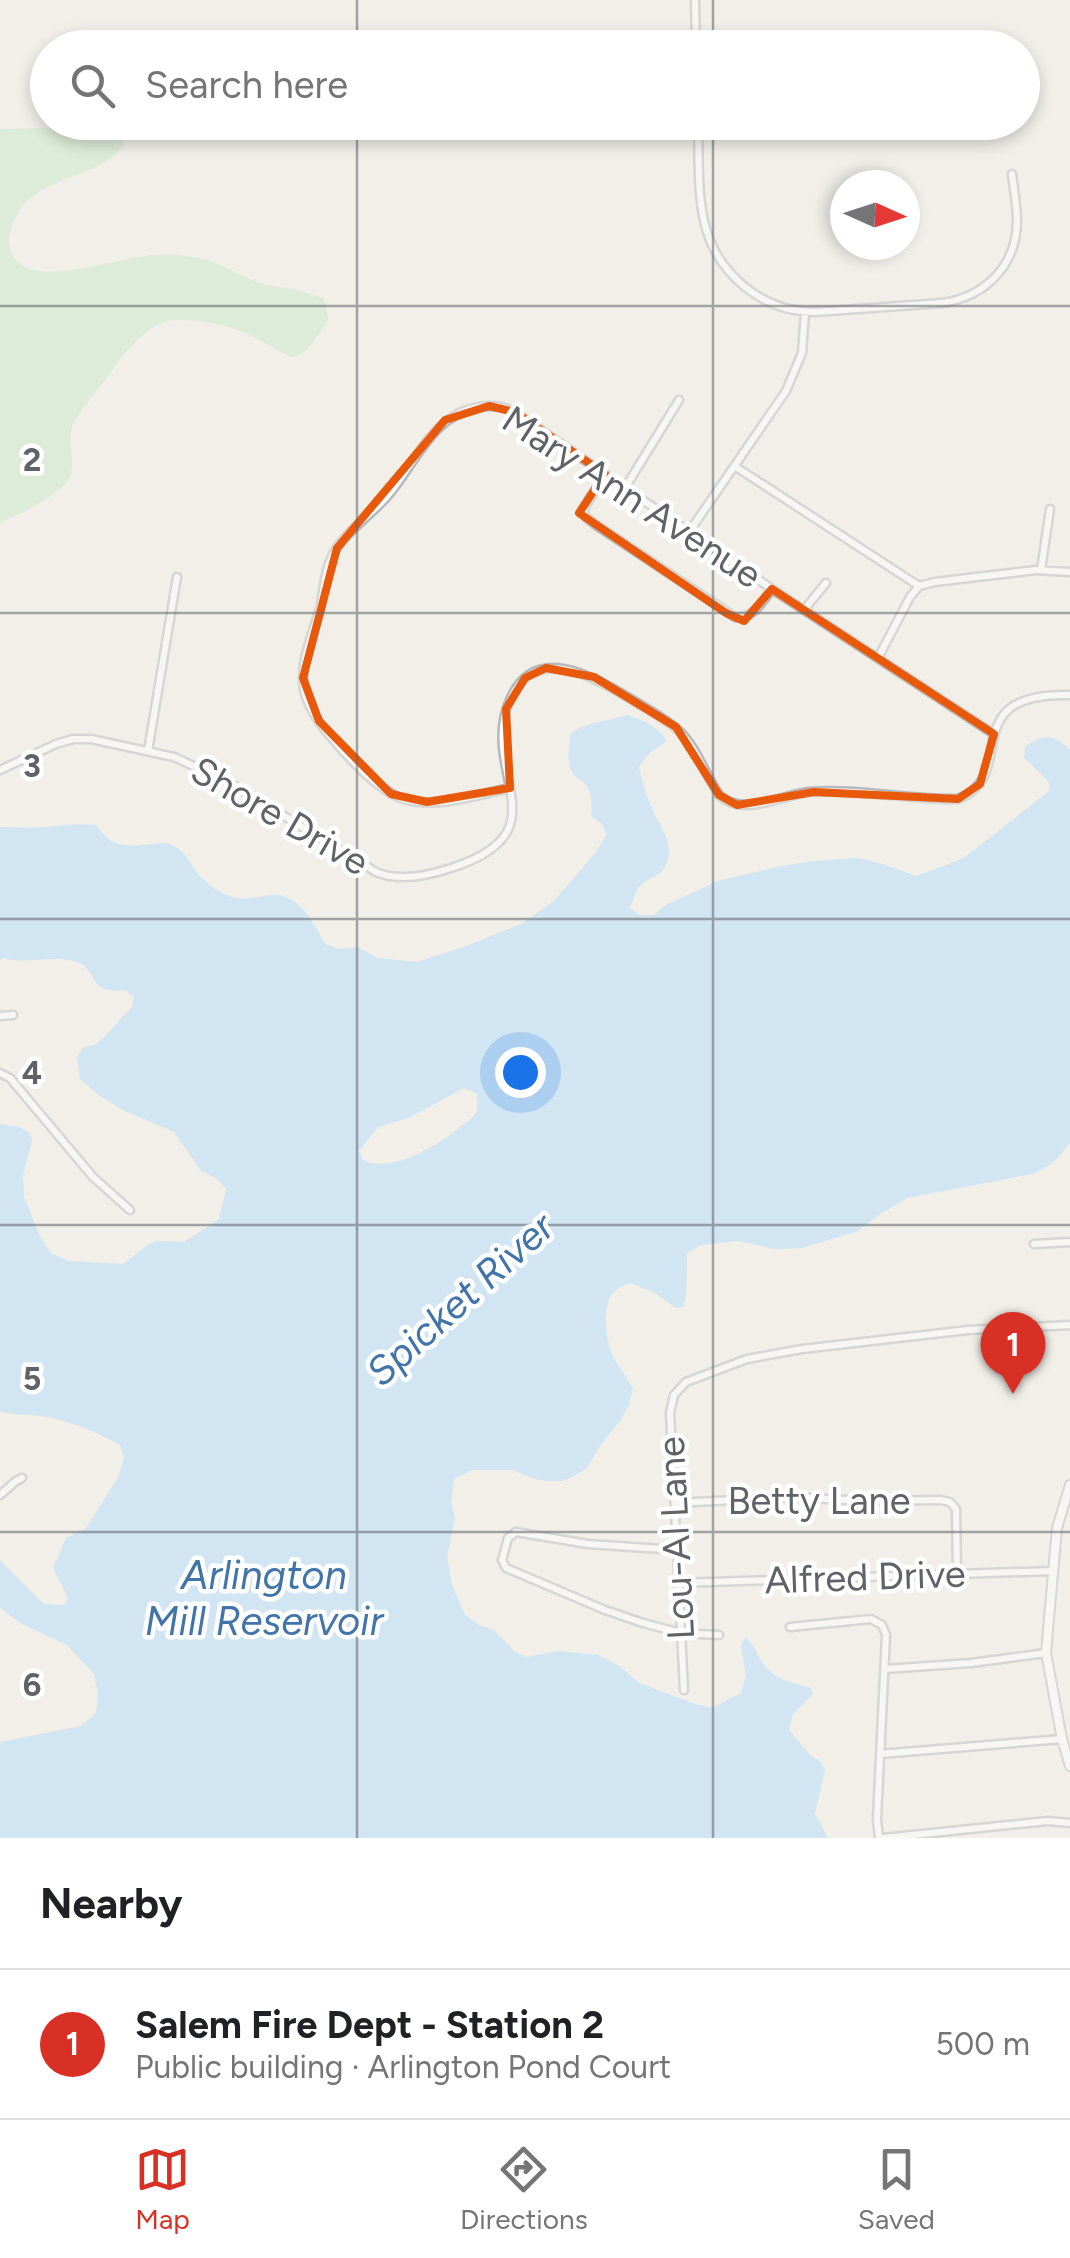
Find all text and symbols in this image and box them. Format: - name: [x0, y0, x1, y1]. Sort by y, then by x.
- search box: [30, 30, 1040, 140]
- icon: search: [65, 58, 120, 113]
- text: Search here: [145, 62, 348, 108]
- north arrow: [830, 170, 920, 260]
- street label: Mary Ann Avenue: [494, 396, 770, 598]
- text: 2: [23, 441, 41, 479]
- text: 3: [23, 747, 41, 785]
- street label: Shore Drive: [183, 747, 377, 885]
- your location: [495, 1047, 546, 1098]
- text: 4: [22, 1054, 42, 1092]
- water label: Spicket River: [356, 1201, 565, 1396]
- pin: 1: [980, 1312, 1046, 1394]
- text: 5: [23, 1360, 41, 1398]
- street label: Lou-Al Lane: [648, 1435, 704, 1641]
- street label: Betty Lane: [727, 1478, 911, 1524]
- water label: Arlington Mill Reservoir: [145, 1551, 385, 1645]
- street label: Alfred Drive: [764, 1551, 966, 1603]
- text: 6: [23, 1666, 41, 1704]
- text: Nearby: [40, 1878, 182, 1929]
- text: Salem Fire Dept - Station 2: [135, 2002, 604, 2048]
- text: 1: [66, 2025, 79, 2063]
- text: 500 m: [935, 2025, 1030, 2063]
- text: Public building · Arlington Pond Court: [135, 2048, 671, 2086]
- tab: Map: [135, 2142, 190, 2236]
- tab: Directions: [460, 2142, 588, 2236]
- tab: Saved: [858, 2142, 935, 2236]

